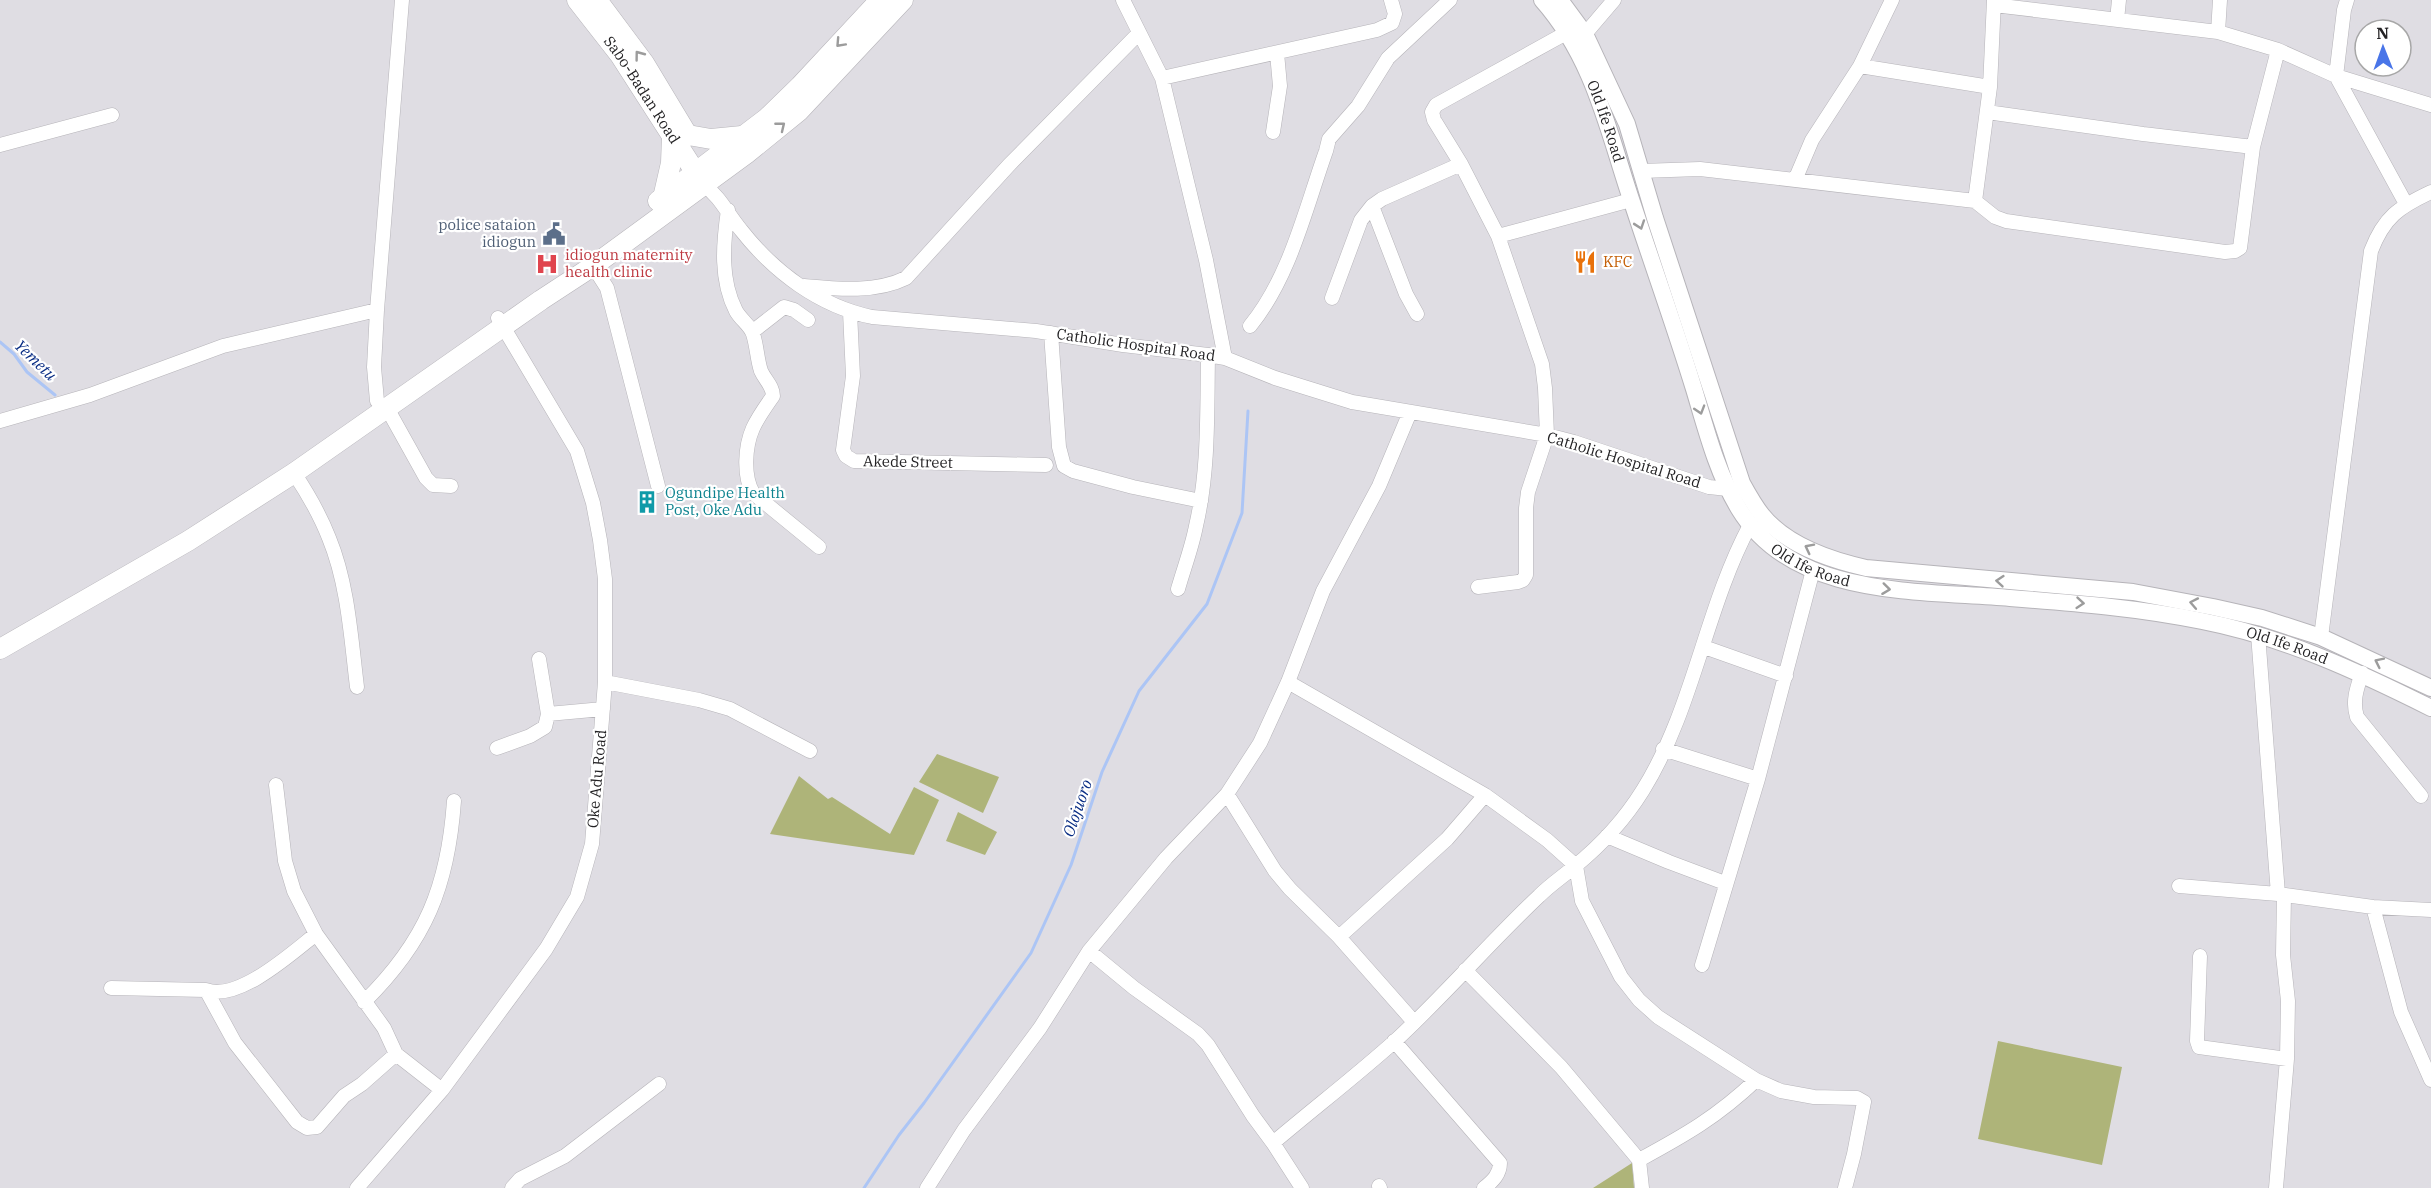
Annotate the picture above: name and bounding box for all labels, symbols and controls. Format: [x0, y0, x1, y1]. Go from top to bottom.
north arrow [2353, 18, 2413, 78]
text: N [2376, 23, 2389, 43]
street label: Sabo-Badan Road [600, 32, 685, 147]
one-way arrow [836, 36, 847, 47]
one-way arrow [635, 51, 646, 62]
street label: Old Ife Road [1583, 77, 1629, 164]
one-way arrow [774, 123, 785, 134]
place label: police sataion idiogun [438, 215, 536, 251]
one-way arrow [1632, 219, 1645, 230]
public building icon: police sataion idiogun [541, 221, 567, 247]
place label: idiogun maternity health clinic [565, 245, 692, 281]
restaurant icon: KFC [1572, 249, 1598, 275]
hospital icon: idiogun maternity health clinic [534, 251, 560, 277]
place label: KFC [1603, 252, 1632, 271]
street label: Catholic Hospital Road [1056, 324, 1217, 365]
water label: Yemetu [11, 335, 61, 385]
one-way arrow [1693, 404, 1705, 415]
street label: Catholic Hospital Road [1545, 427, 1703, 492]
street label: Akede Street [863, 451, 953, 472]
place label: Ogundipe Health Post, Oke Adu [665, 483, 785, 519]
building icon: Ogundipe Health Post, Oke Adu [634, 489, 660, 515]
street label: Old Ife Road [1767, 539, 1852, 591]
one-way arrow [1805, 544, 1816, 556]
one-way arrow [1996, 575, 2005, 588]
one-way arrow [1881, 582, 1890, 595]
one-way arrow [2076, 596, 2085, 609]
one-way arrow [2189, 597, 2199, 610]
street label: Old Ife Road [2244, 622, 2331, 668]
one-way arrow [2374, 658, 2385, 670]
street label: Oke Adu Road [583, 729, 610, 829]
water label: Olojuoro [1058, 777, 1096, 839]

